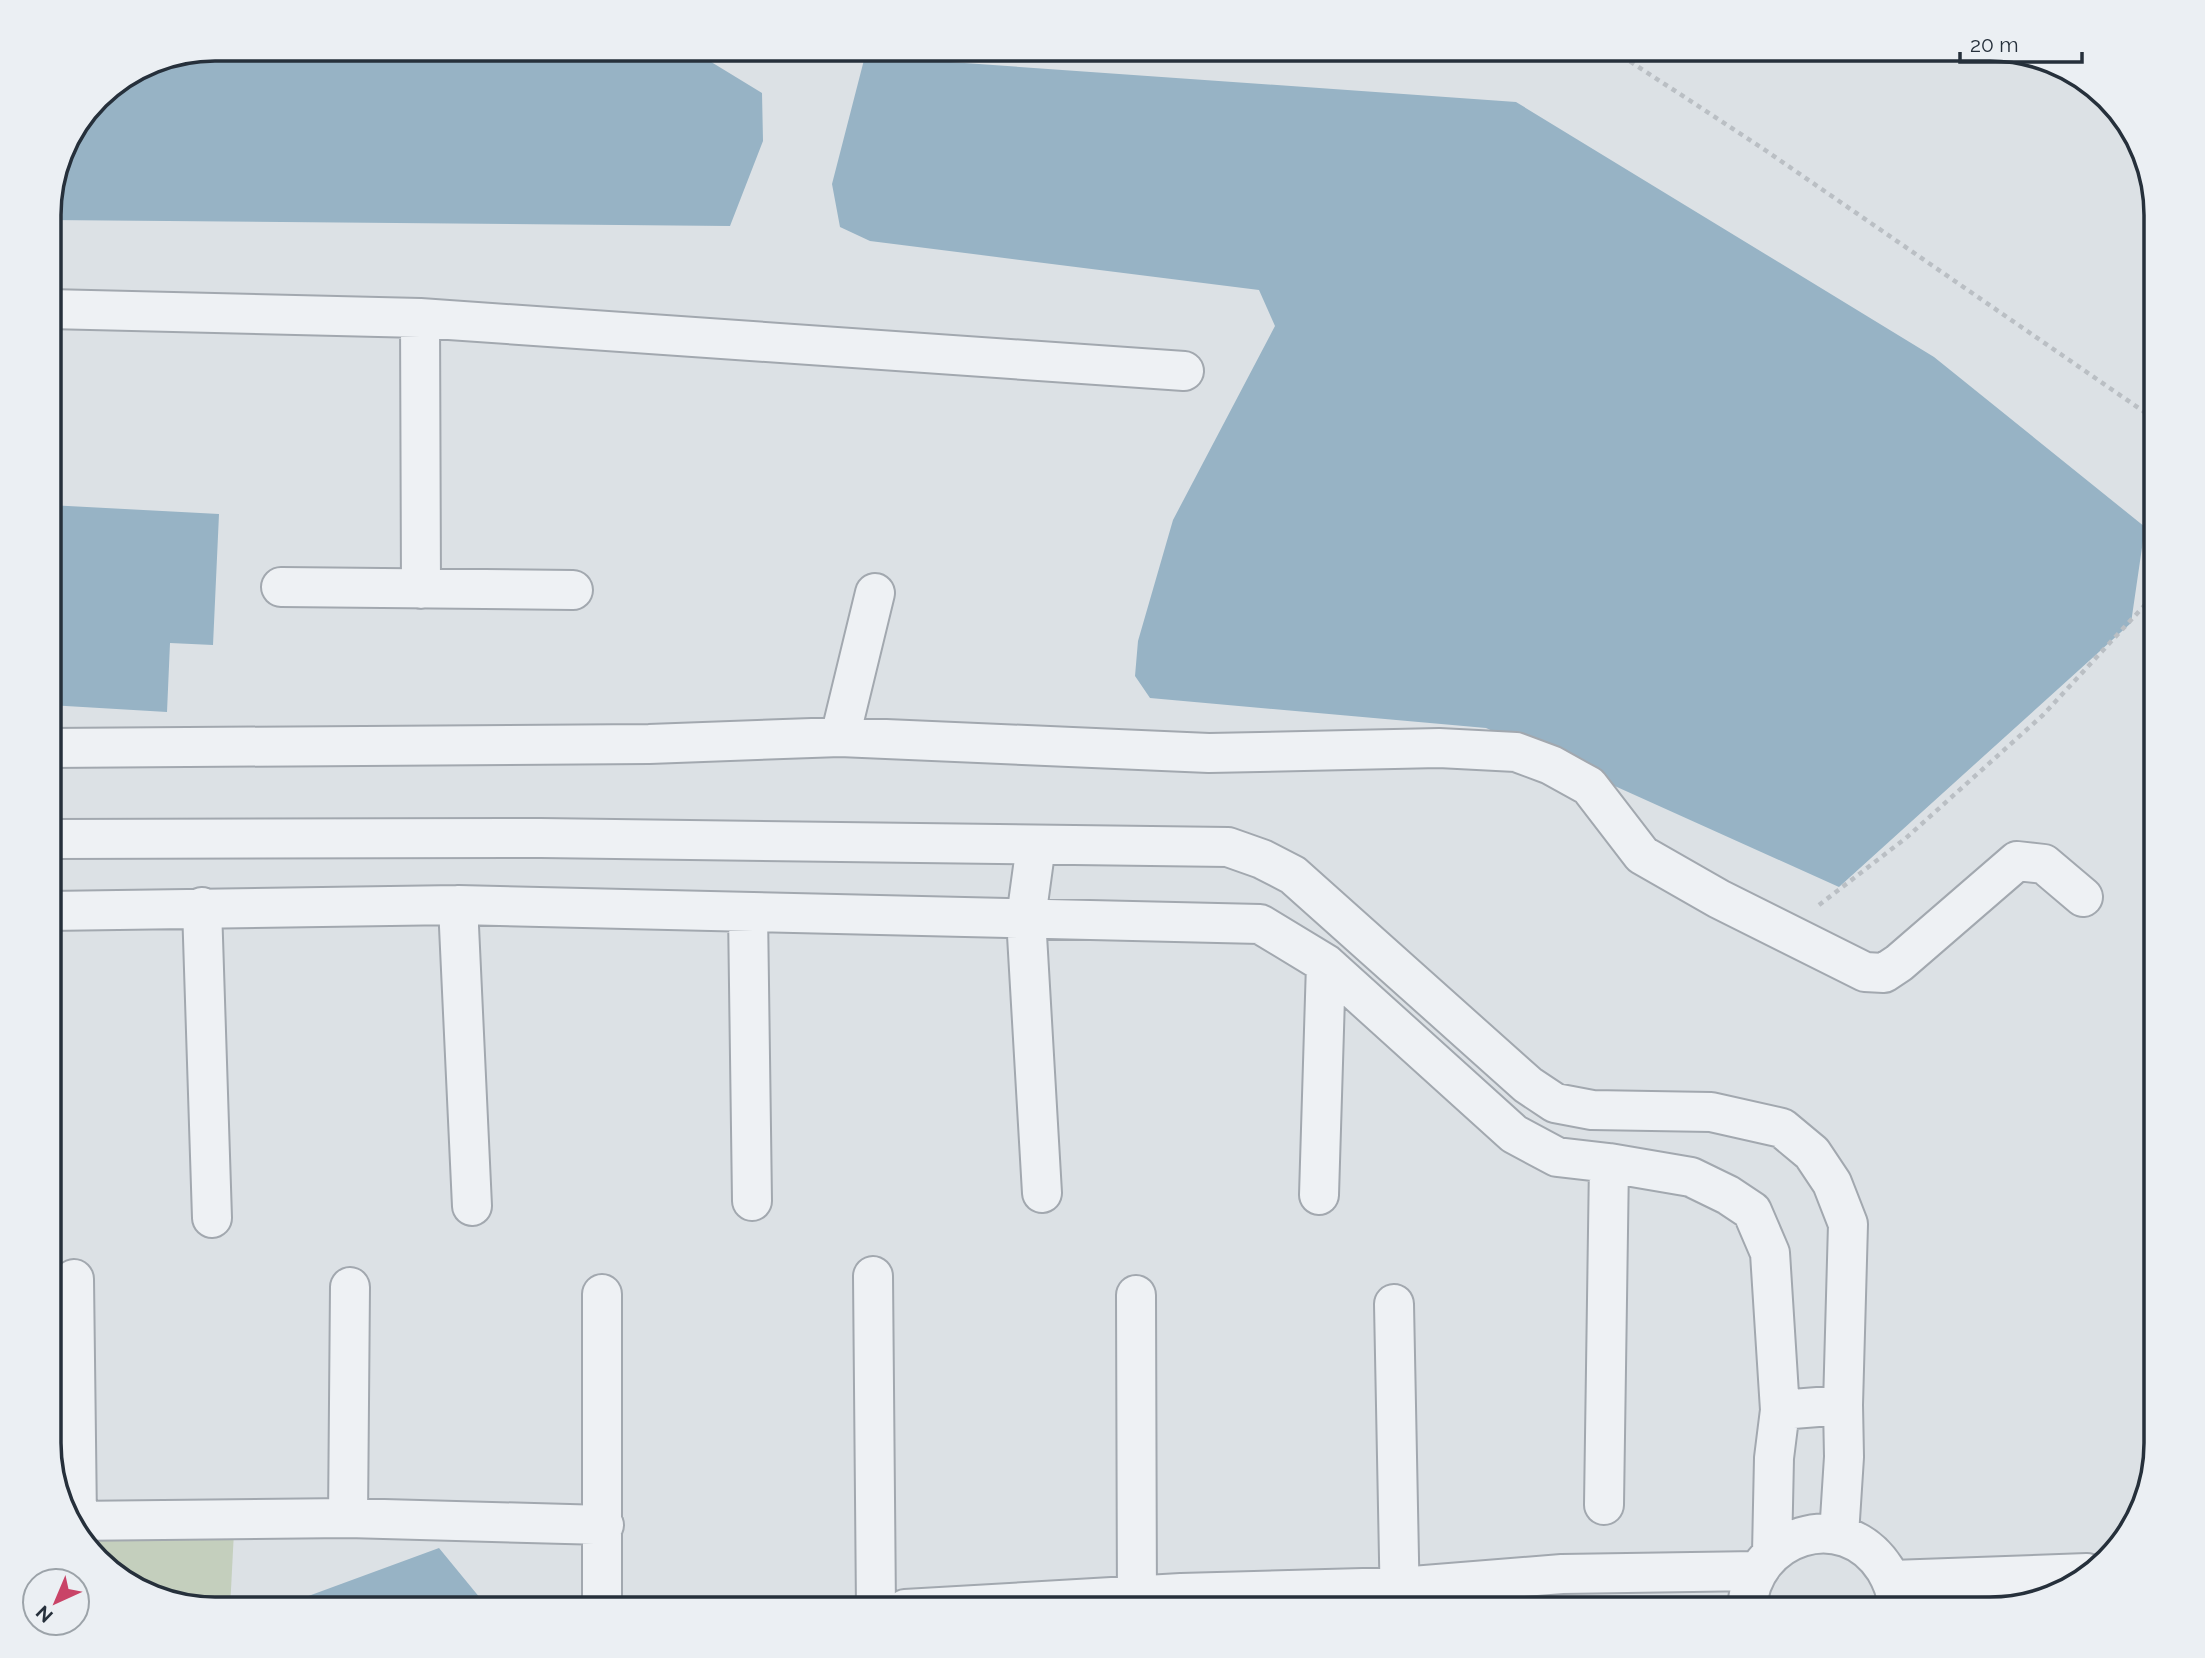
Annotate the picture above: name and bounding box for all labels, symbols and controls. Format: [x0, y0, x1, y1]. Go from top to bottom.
scale bar [1960, 21, 2082, 65]
text: 20 m [1970, 32, 2018, 57]
north arrow [21, 1567, 91, 1637]
text: N [31, 1601, 57, 1627]

